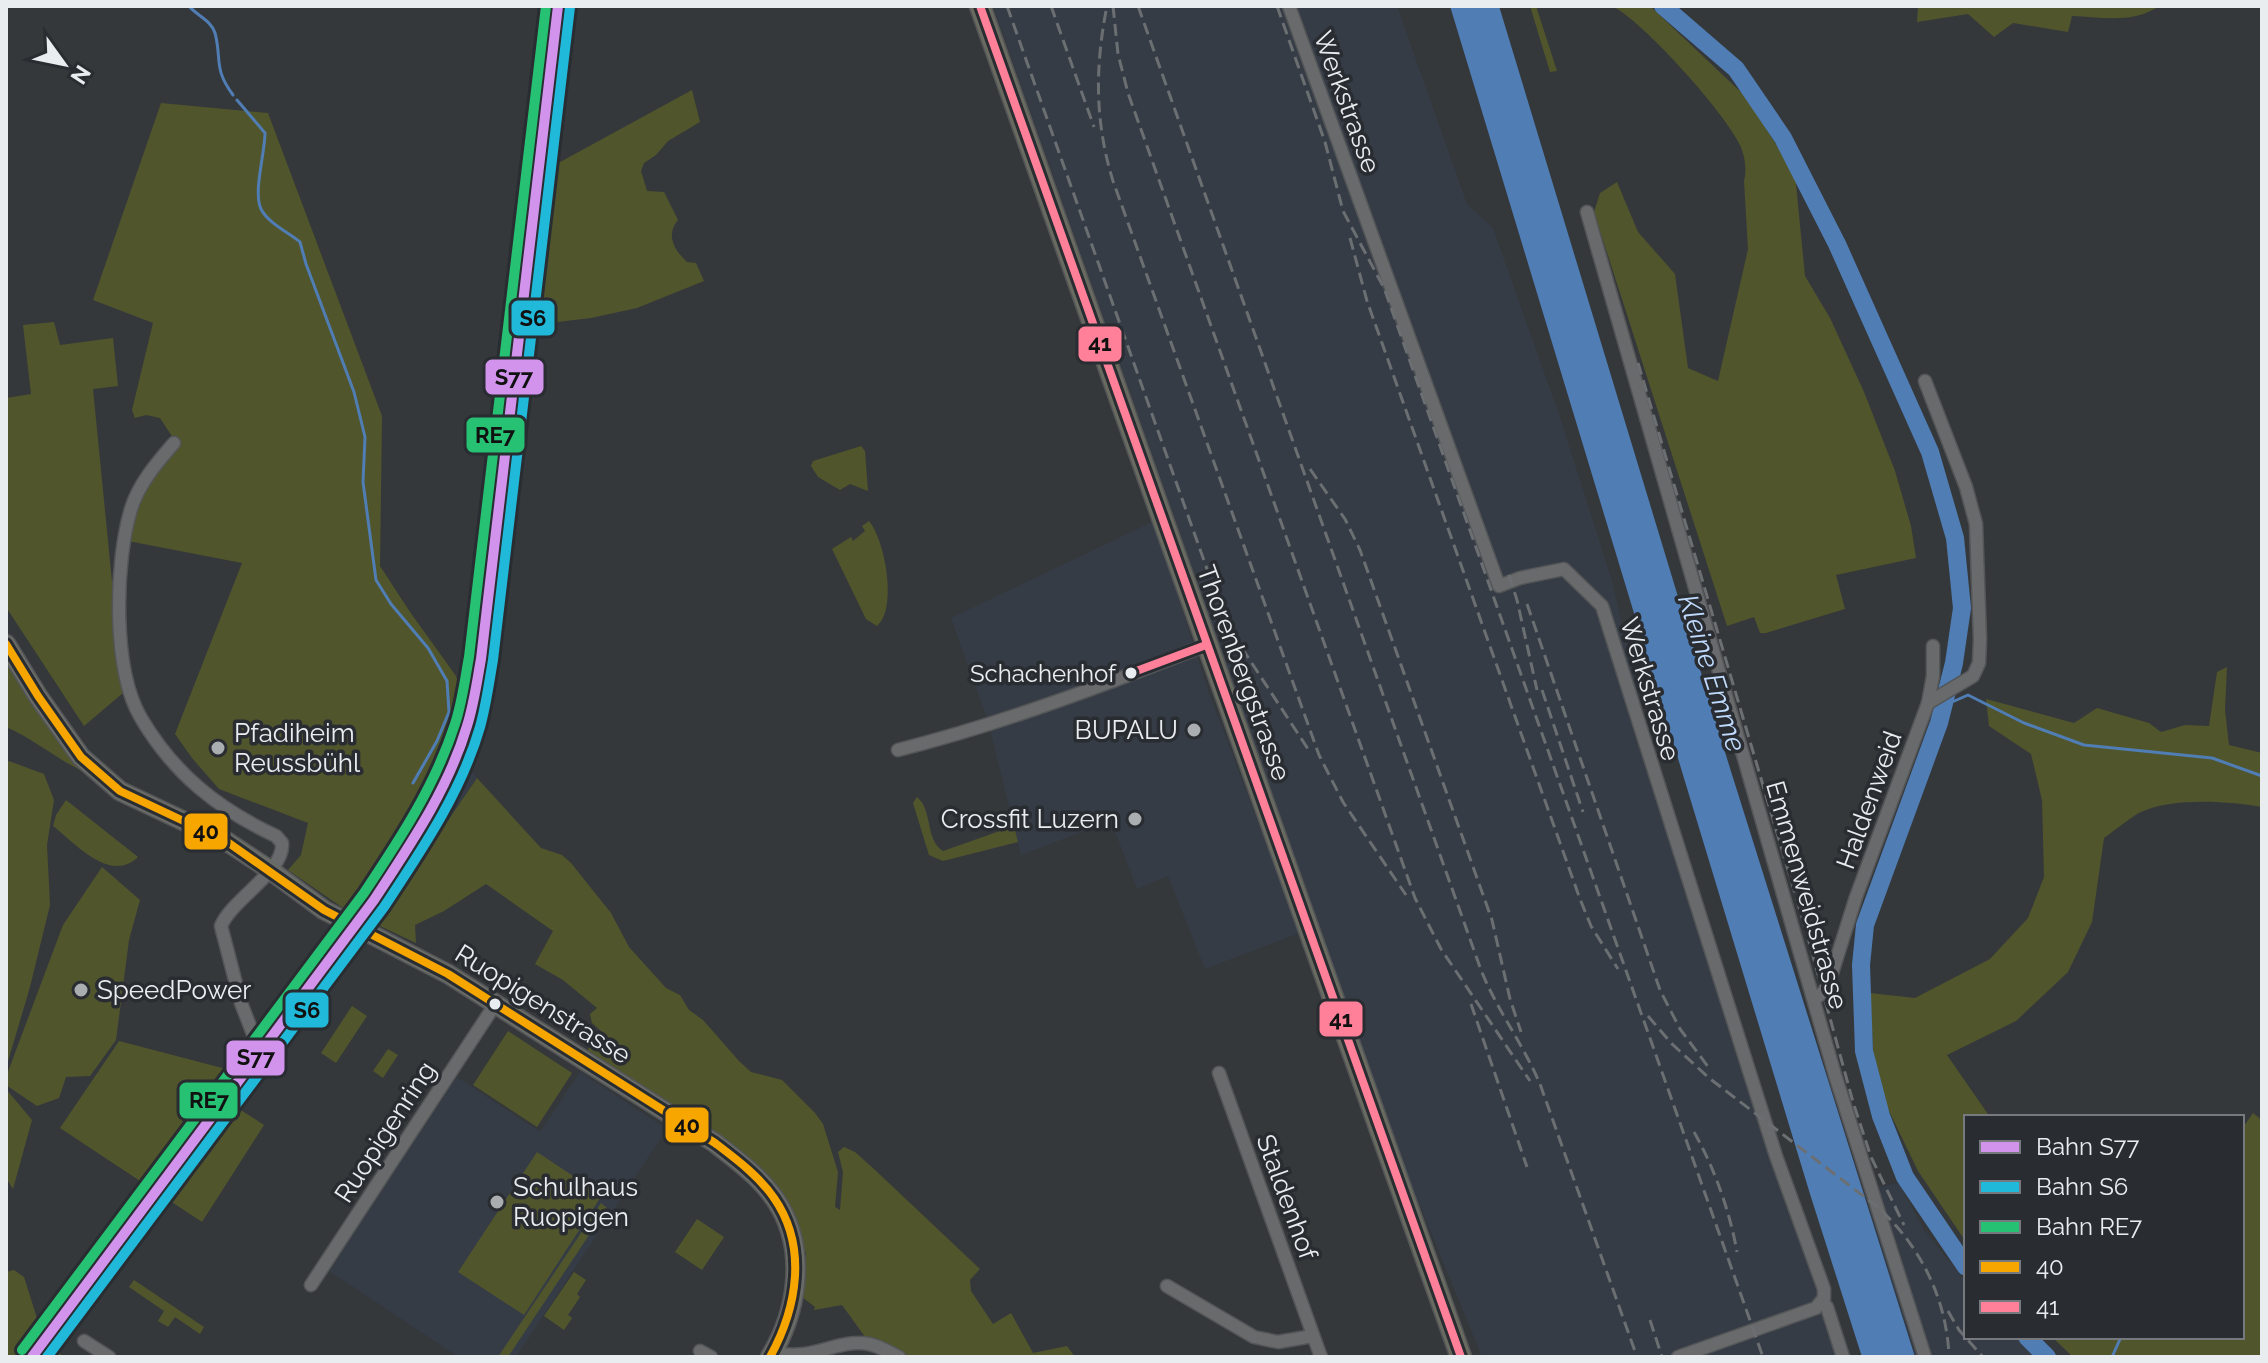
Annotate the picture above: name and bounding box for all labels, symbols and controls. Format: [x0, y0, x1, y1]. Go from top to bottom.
north arrow [24, 24, 104, 104]
street label: Werkstrasse [1308, 27, 1386, 177]
text: N [65, 61, 96, 89]
line badge: S6 [510, 299, 556, 337]
text: S6 [520, 305, 546, 331]
line badge: 41 [1077, 325, 1123, 363]
text: 41 [1088, 330, 1112, 356]
line badge: S77 [484, 358, 545, 396]
text: S77 [495, 364, 534, 390]
line badge: RE7 [465, 416, 526, 454]
text: RE7 [475, 422, 516, 448]
street label: Thorenbergstrasse [1191, 561, 1297, 785]
water label: Kleine Emme [1671, 590, 1753, 756]
street label: Werkstrasse [1614, 614, 1686, 764]
place label: Schachenhof [970, 659, 1117, 688]
marker: Schachenhof [1123, 665, 1139, 681]
place label: BUPALU [1075, 715, 1178, 745]
place label: Pfadiheim Reussbühl [234, 718, 361, 778]
marker: BUPALU [1185, 721, 1203, 739]
street label: Haldenweid [1830, 727, 1908, 873]
marker: Pfadiheim Reussbühl [209, 739, 227, 757]
street label: Emmenweidstrasse [1760, 777, 1854, 1013]
place label: Crossfit Luzern [941, 804, 1119, 834]
marker: Crossfit Luzern [1126, 810, 1144, 828]
line badge: 40 [183, 812, 229, 851]
text: 40 [193, 818, 219, 844]
street label: Ruopigenstrasse [450, 938, 636, 1070]
place label: SpeedPower [97, 975, 252, 1005]
marker: SpeedPower [72, 981, 90, 999]
line badge: S6 [284, 991, 330, 1029]
unlabelled marker [487, 996, 503, 1012]
text: S6 [294, 997, 320, 1023]
line badge: 41 [1318, 1000, 1364, 1038]
text: 41 [1329, 1006, 1353, 1032]
line badge: S77 [225, 1039, 286, 1077]
text: S77 [237, 1044, 276, 1070]
street label: Ruopigenring [328, 1056, 442, 1208]
line badge: RE7 [178, 1081, 239, 1120]
text: RE7 [189, 1087, 230, 1113]
line badge: 40 [664, 1106, 710, 1144]
text: 40 [674, 1112, 700, 1138]
legend [1964, 1115, 2244, 1339]
street label: Staldenhof [1250, 1130, 1324, 1265]
text: Bahn S77 [2036, 1132, 2139, 1161]
place label: Schulhaus Ruopigen [513, 1172, 638, 1232]
text: Bahn S6 [2036, 1172, 2128, 1201]
marker: Schulhaus Ruopigen [488, 1193, 506, 1211]
text: Bahn RE7 [2036, 1212, 2142, 1241]
text: 40 [2036, 1252, 2064, 1281]
text: 41 [2036, 1292, 2059, 1321]

